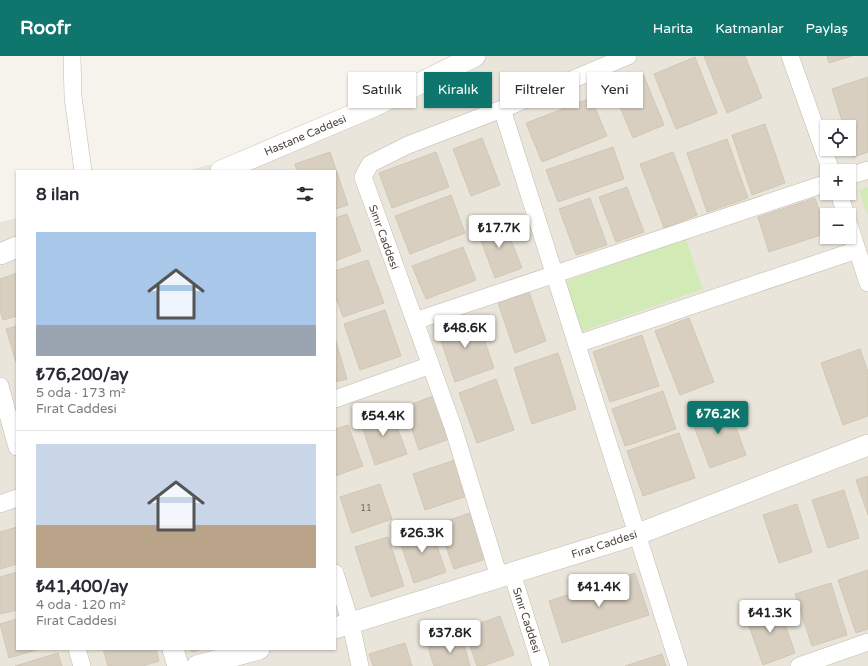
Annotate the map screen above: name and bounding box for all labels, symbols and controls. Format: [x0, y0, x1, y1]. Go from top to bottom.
text: Roofr [20, 17, 71, 39]
text: Harita [653, 20, 693, 37]
text: Katmanlar [715, 20, 784, 37]
text: Paylaş [806, 20, 848, 37]
chip: Satılık [348, 72, 416, 108]
chip: Kiralık [424, 72, 492, 108]
chip: Filtreler [500, 72, 579, 108]
chip: Yeni [587, 72, 643, 108]
street label: Hastane Caddesi [262, 112, 348, 159]
map controls [820, 120, 856, 244]
button: locate [820, 120, 856, 156]
button: + [820, 164, 856, 200]
icon: filters [294, 183, 316, 205]
text: 8 ilan [36, 184, 79, 205]
street label: Sınır Caddesi [366, 203, 401, 271]
button: − [820, 208, 856, 244]
pin: ₺17.7K [466, 215, 532, 249]
text: ₺17.7K [478, 220, 520, 236]
icon: home [140, 258, 212, 330]
pin: ₺48.6K [432, 315, 498, 349]
text: ₺48.6K [443, 320, 487, 336]
text: ₺76,200/ay [36, 364, 129, 385]
text: 5 oda · 173 m² [36, 385, 126, 401]
text: Fırat Caddesi [36, 401, 117, 417]
pin: ₺76.2K [685, 401, 751, 435]
pin: ₺54.4K [350, 403, 416, 437]
text: ₺76.2K [696, 406, 740, 422]
text: ₺54.4K [361, 408, 405, 424]
icon: home [140, 470, 212, 542]
house number: 11 [360, 503, 372, 514]
pin: ₺26.3K [389, 520, 455, 554]
text: ₺26.3K [400, 525, 444, 541]
street label: Fırat Caddesi [570, 528, 639, 561]
pin: ₺41.4K [566, 574, 632, 608]
text: ₺41,400/ay [36, 576, 128, 597]
text: ₺41.4K [577, 579, 621, 595]
street label: Sınır Caddesi [510, 586, 543, 654]
text: 4 oda · 120 m² [36, 597, 126, 613]
pin: ₺41.3K [737, 600, 803, 634]
text: ₺41.3K [748, 605, 792, 621]
text: Fırat Caddesi [36, 613, 117, 629]
pin: ₺37.8K [417, 620, 483, 654]
text: ₺37.8K [429, 625, 471, 641]

